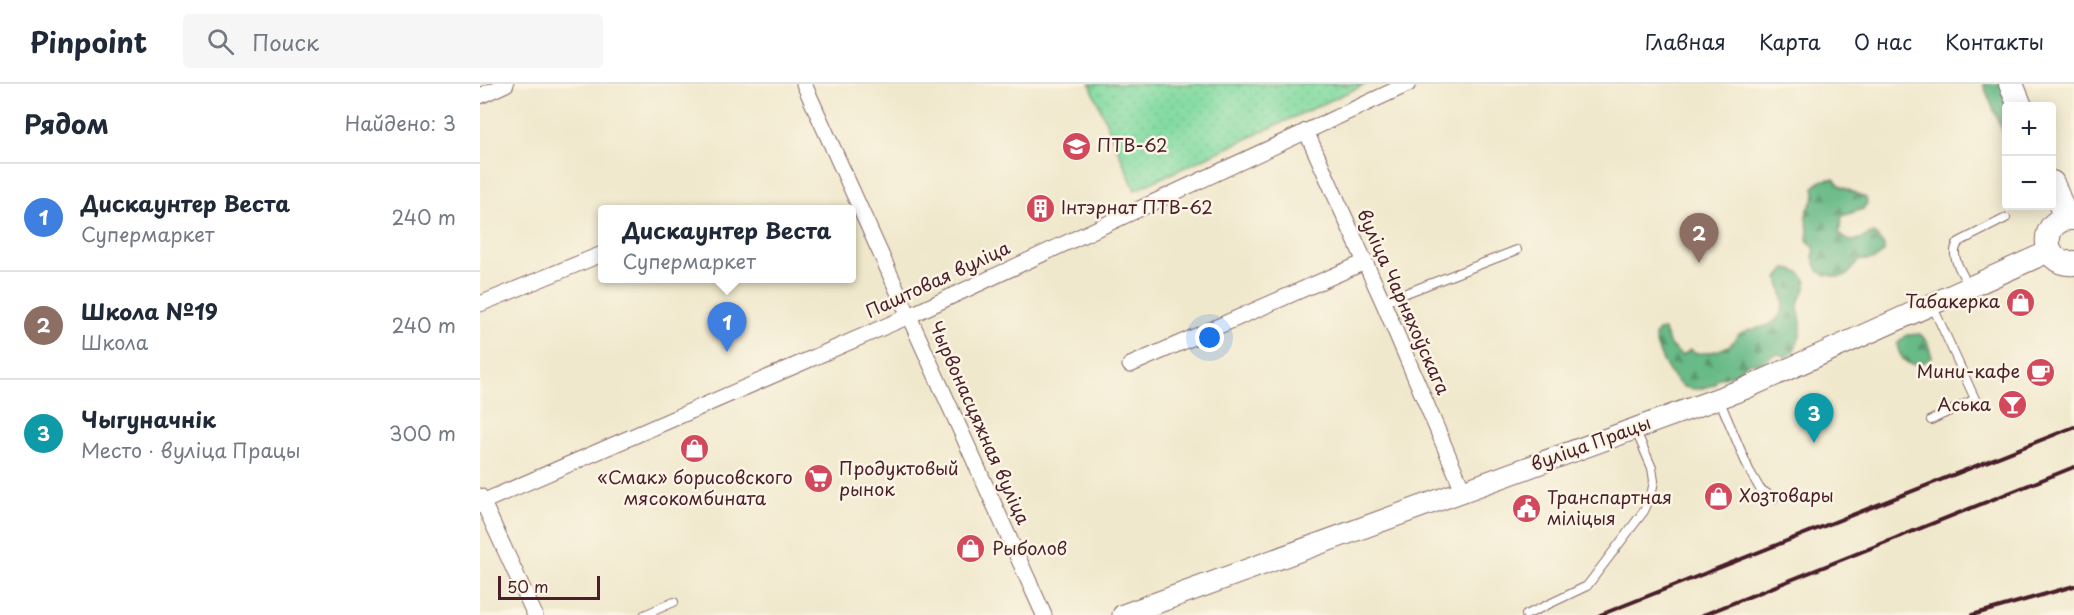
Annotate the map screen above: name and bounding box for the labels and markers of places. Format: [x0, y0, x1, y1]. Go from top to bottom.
school or university icon: ПТВ-62 [1060, 130, 1092, 162]
place label: ПТВ-62 [1097, 131, 1168, 158]
building icon: Інтэрнат ПТВ-62 [1024, 192, 1056, 224]
place label: Інтэрнат ПТВ-62 [1061, 193, 1213, 220]
pin: 2 [1680, 214, 1718, 263]
shop icon: Табакерка [2005, 286, 2037, 318]
place label: Табакерка [1905, 287, 2001, 314]
pin: 1 [708, 302, 746, 352]
cafe icon: Мини-кафе [2025, 356, 2057, 388]
place label: Мини-кафе [1917, 357, 2020, 384]
bar icon: Аська [1996, 389, 2028, 421]
place label: Аська [1937, 390, 1992, 417]
pin: 3 [1794, 394, 1834, 443]
shop icon: «Смак» борисовского мясокомбината [679, 433, 711, 465]
place label: Продуктовый рынок [839, 454, 959, 502]
place label: «Смак» борисовского мясокомбината [597, 463, 793, 511]
supermarket icon: Продуктовый рынок [802, 463, 834, 495]
shop icon: Хозтовары [1702, 480, 1734, 512]
place label: Хозтовары [1739, 481, 1834, 508]
place label: Транспартная міліцыя [1547, 483, 1672, 531]
public building icon: Транспартная міліцыя [1510, 492, 1542, 524]
shop icon: Рыболов [955, 533, 987, 565]
place label: Рыболов [992, 534, 1067, 561]

